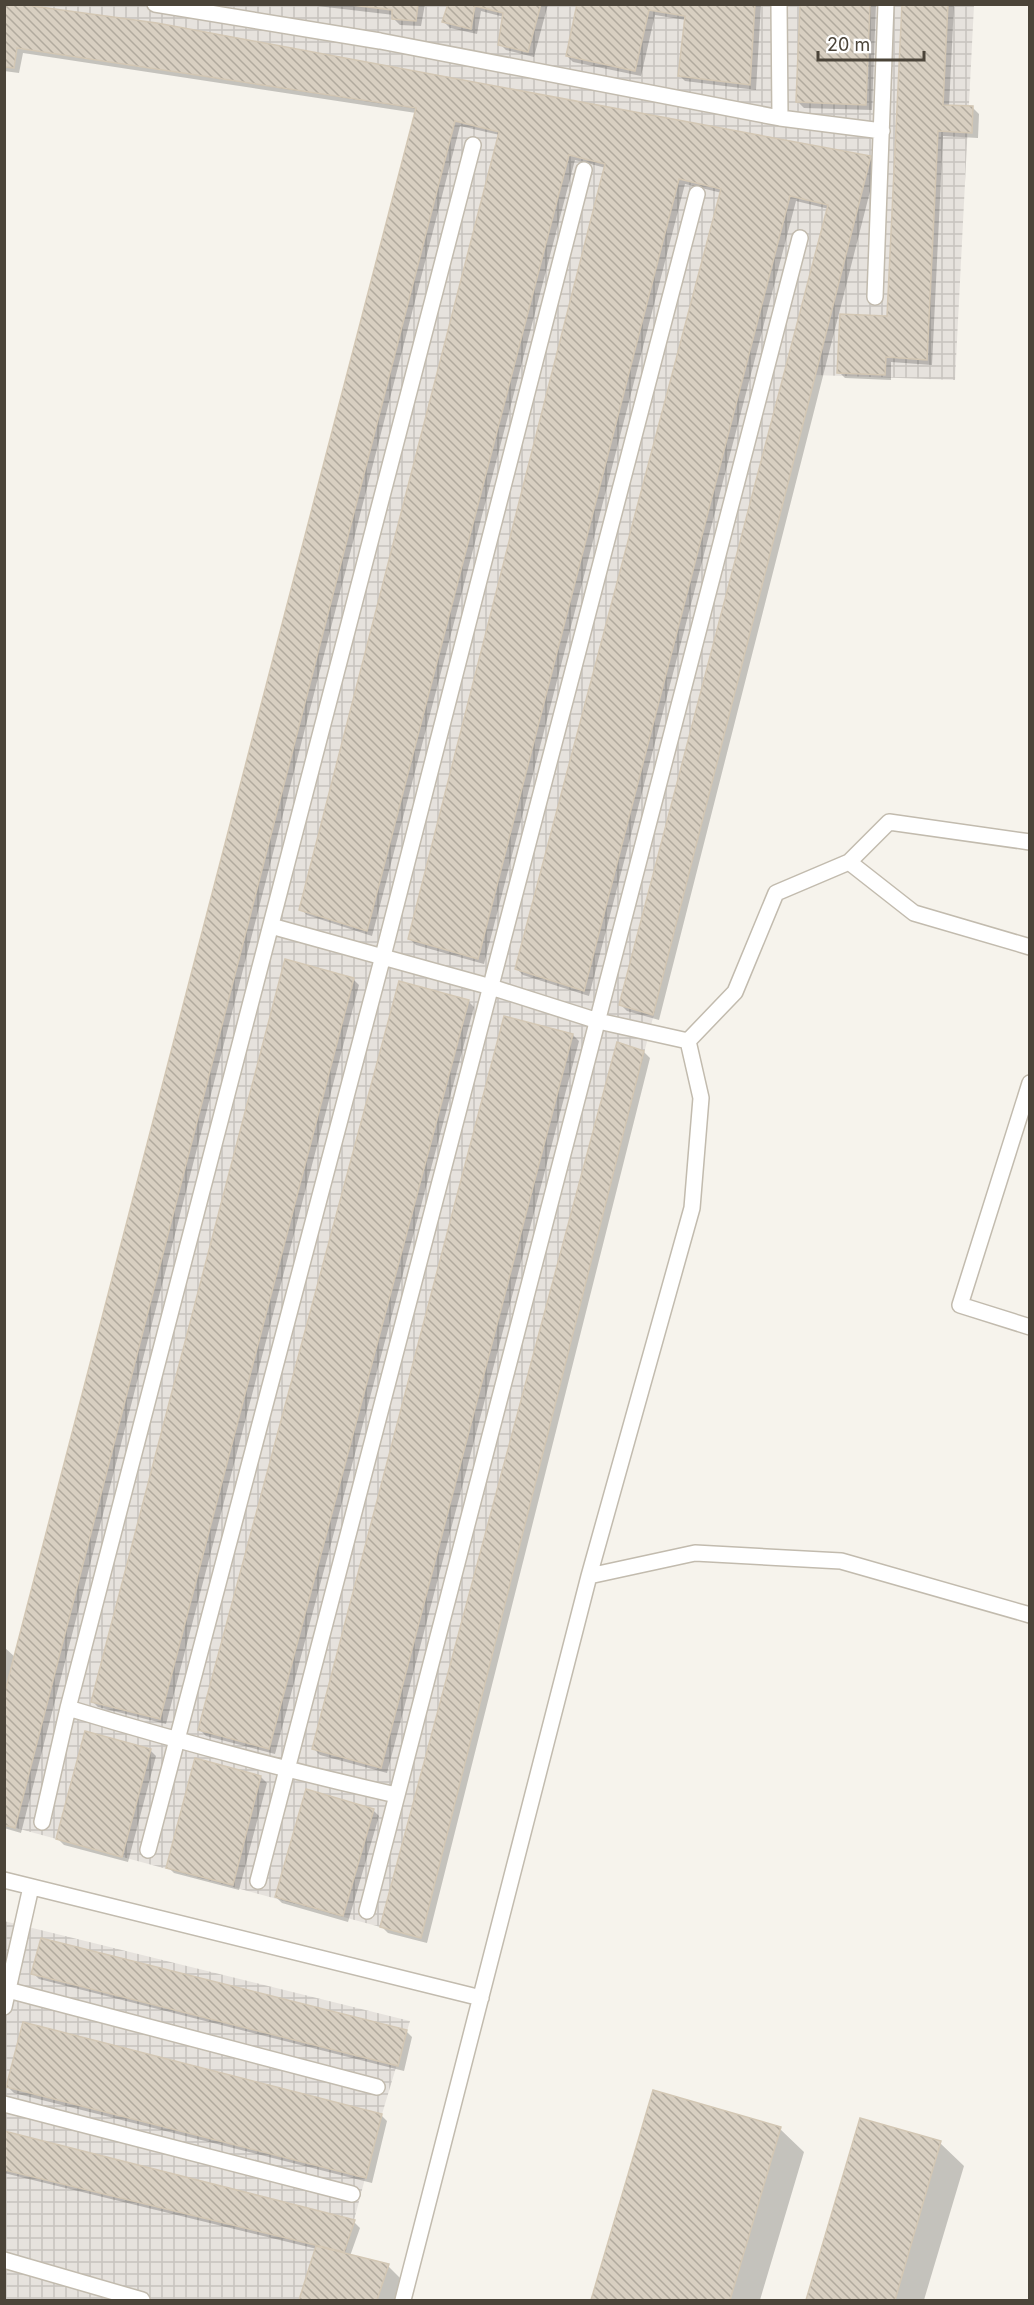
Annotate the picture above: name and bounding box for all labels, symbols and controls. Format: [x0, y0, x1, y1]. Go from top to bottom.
scale bar [818, 24, 924, 62]
text: 20 m [827, 34, 870, 55]

